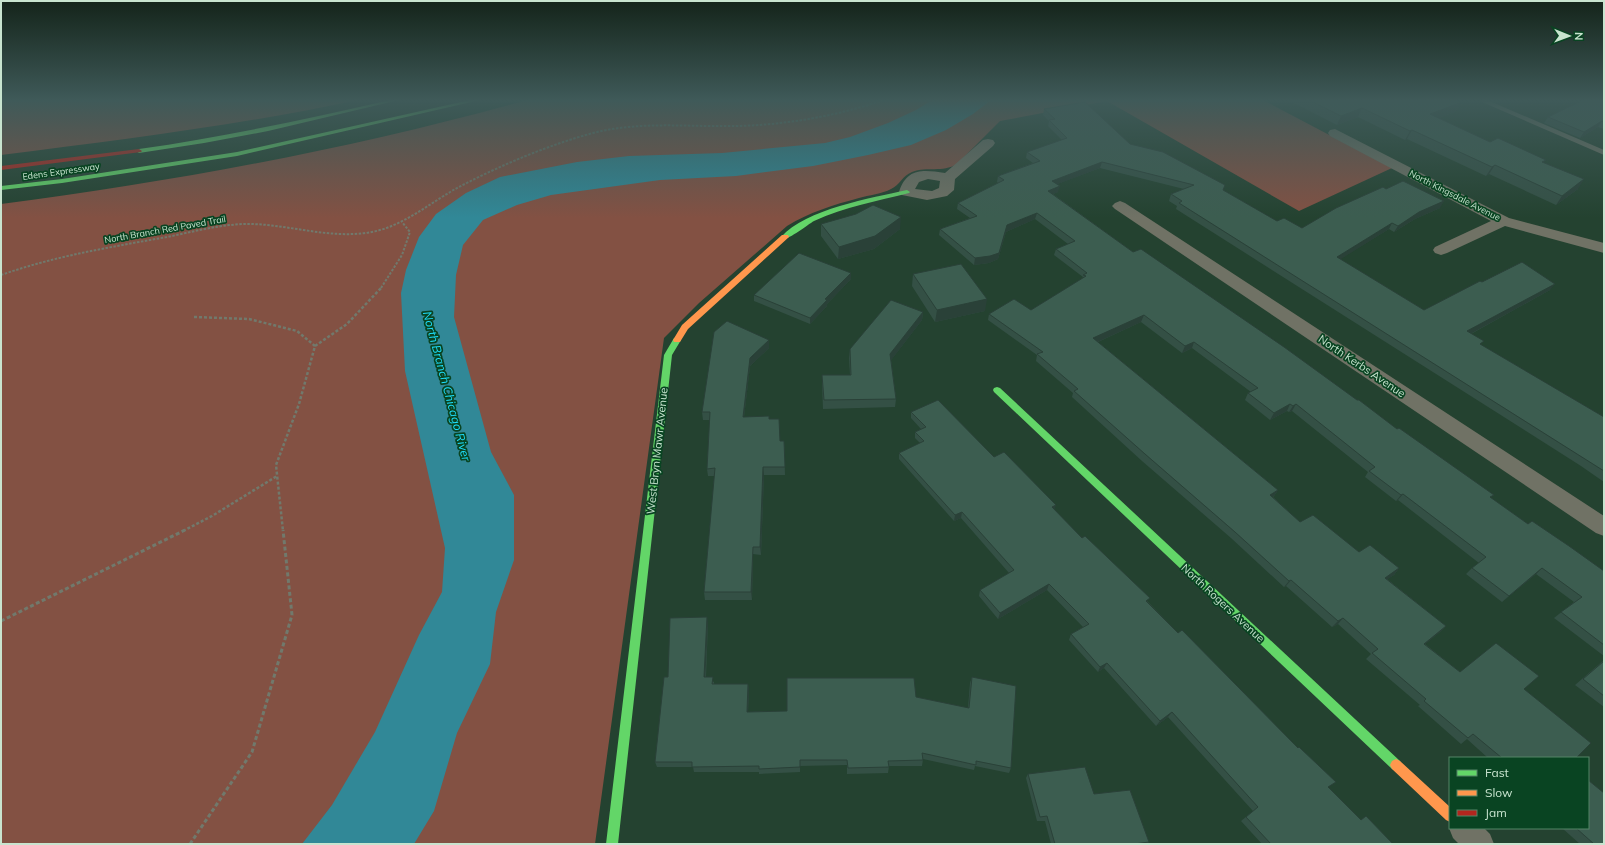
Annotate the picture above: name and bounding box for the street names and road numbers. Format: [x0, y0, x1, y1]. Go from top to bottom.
street label: Edens Expressway [22, 160, 101, 183]
street label: North Kingsdale Avenue [1408, 167, 1502, 223]
street label: North Branch Red Paved Trail [103, 213, 227, 245]
street label: North Kerbs Avenue [1316, 332, 1408, 400]
street label: West Bryn Mawr Avenue [643, 387, 671, 515]
street label: North Rogers Avenue [1178, 561, 1268, 645]

